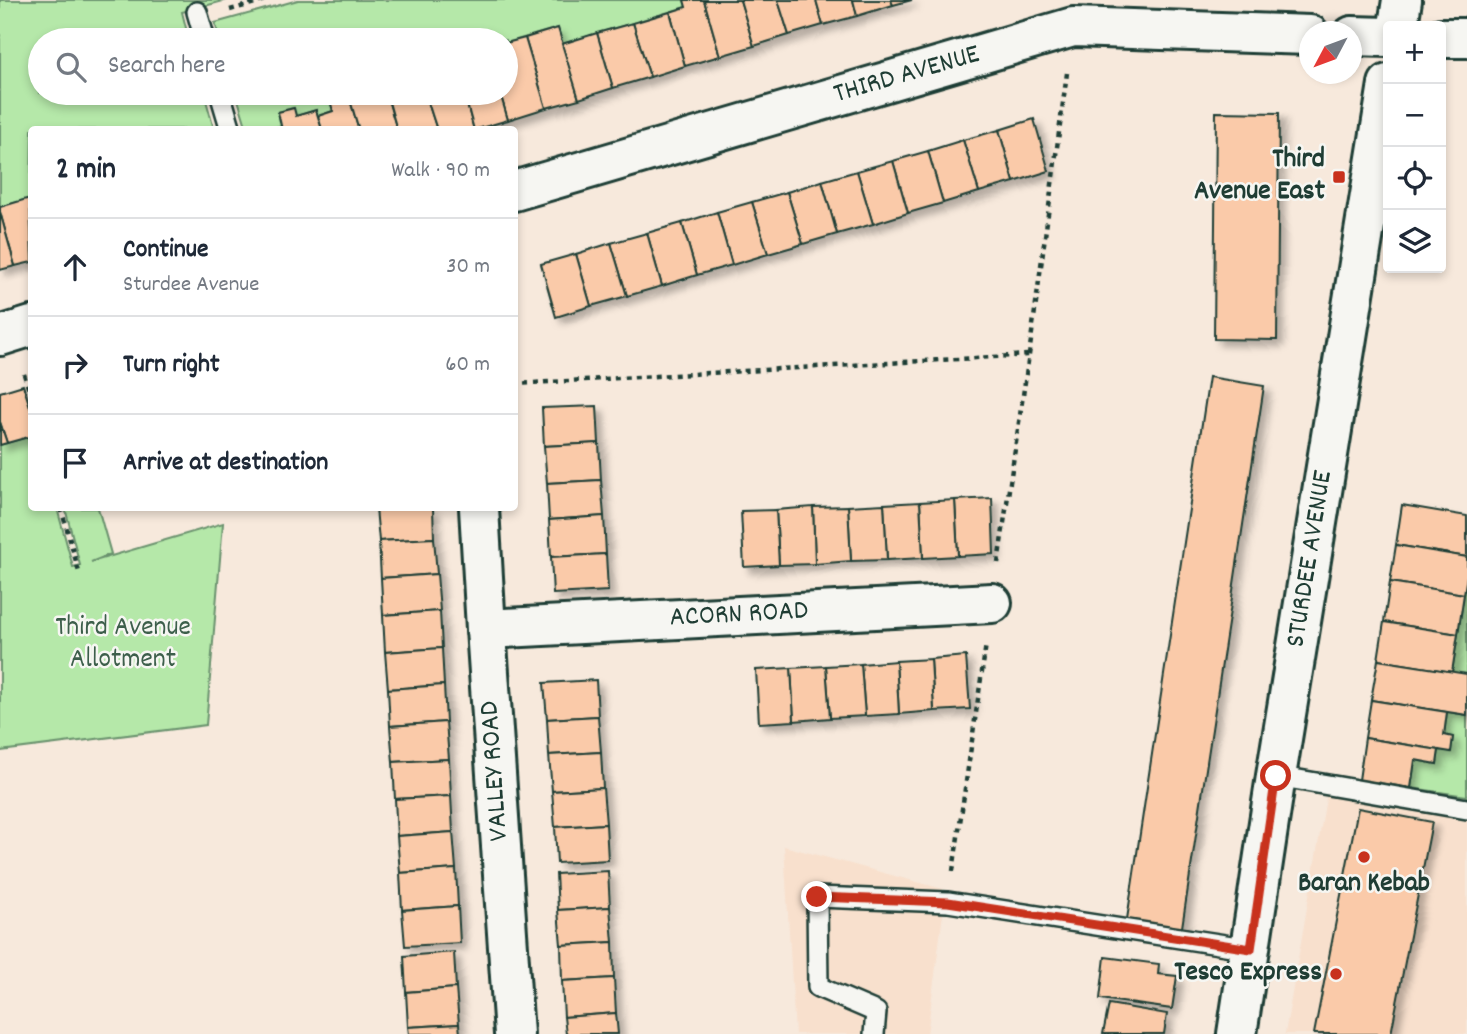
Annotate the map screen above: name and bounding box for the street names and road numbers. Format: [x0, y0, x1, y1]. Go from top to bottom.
street label: THIRD AVENUE [829, 36, 985, 116]
street label: STURDEE AVENUE [1277, 467, 1345, 650]
street label: ACORN ROAD [669, 592, 809, 640]
street label: VALLEY ROAD [471, 700, 521, 842]

